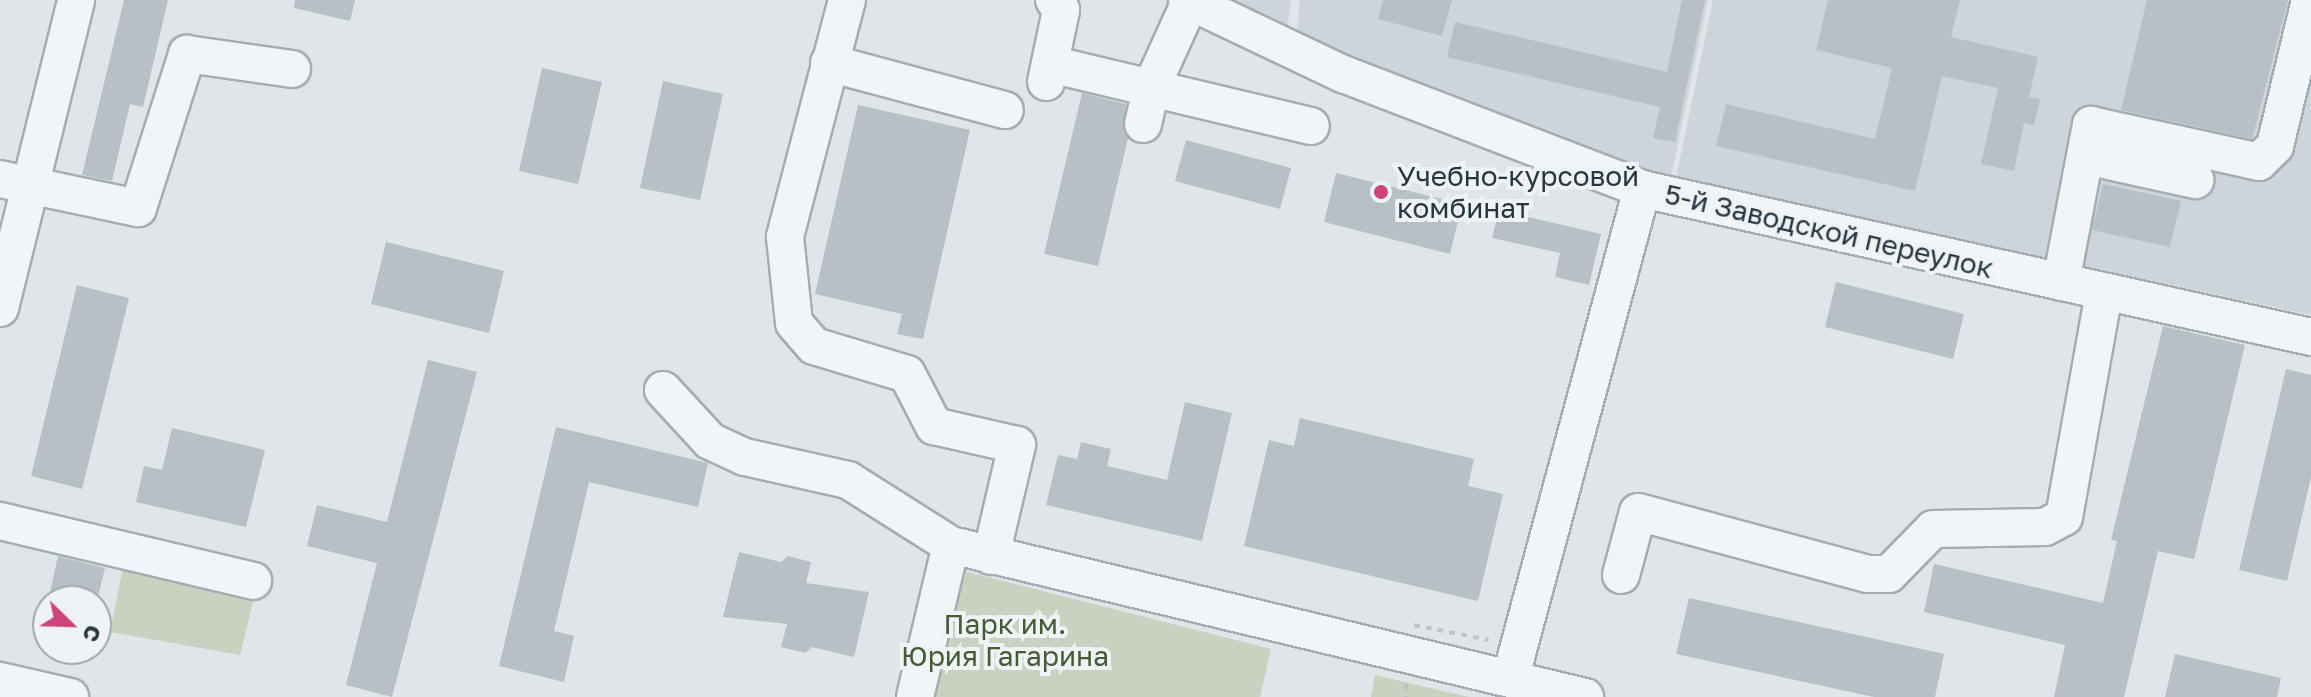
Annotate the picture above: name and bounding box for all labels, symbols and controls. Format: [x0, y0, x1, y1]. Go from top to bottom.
place label: Учебно-курсовой комбинат [1397, 159, 1639, 225]
street label: 5-й Заводской переулок [1662, 177, 1996, 285]
marker: Учебно-курсовой комбинат [1372, 183, 1390, 201]
north arrow [32, 585, 112, 665]
park label: Парк им. Юрия Гагарина [901, 607, 1109, 673]
text: С [77, 621, 108, 646]

